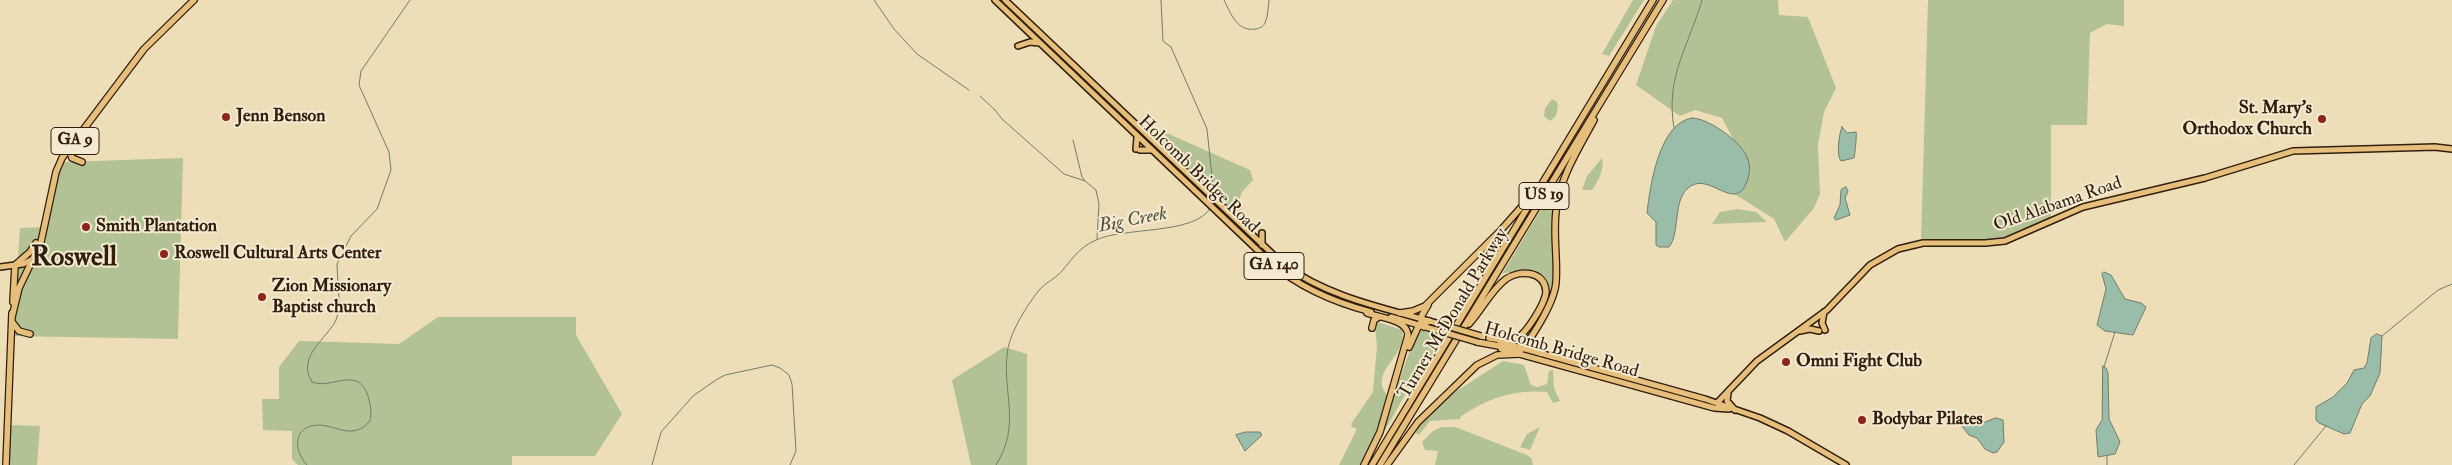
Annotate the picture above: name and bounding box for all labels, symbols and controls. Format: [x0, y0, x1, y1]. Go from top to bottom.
place label: St. Mary's Orthodox Church [2182, 98, 2312, 140]
place label: Jenn Benson [236, 106, 326, 128]
marker: Jenn Benson [220, 111, 232, 123]
street label: Holcomb Bridge Road [1133, 112, 1263, 238]
marker: St. Mary's Orthodox Church [2316, 113, 2328, 125]
road number: GA 9 [51, 128, 99, 154]
street label: Old Alabama Road [1991, 173, 2125, 237]
road number: US 19 [1519, 182, 1569, 210]
water label: Big Creek [1097, 203, 1169, 239]
place label: Smith Plantation [96, 216, 217, 238]
marker: Smith Plantation [80, 221, 92, 233]
street label: Turner McDonald Parkway [1395, 225, 1513, 403]
district label: Roswell [31, 242, 117, 276]
place label: Roswell Cultural Arts Center [174, 243, 381, 265]
marker: Roswell Cultural Arts Center [158, 248, 170, 260]
road number: GA 140 [1244, 252, 1304, 280]
place label: Zion Missionary Baptist church [272, 276, 391, 318]
marker: Zion Missionary Baptist church [256, 291, 268, 303]
street label: Holcomb Bridge Road [1481, 319, 1641, 383]
place label: Omni Fight Club [1796, 351, 1922, 373]
marker: Omni Fight Club [1780, 356, 1792, 368]
place label: Bodybar Pilates [1872, 409, 1983, 431]
marker: Bodybar Pilates [1856, 414, 1868, 426]

